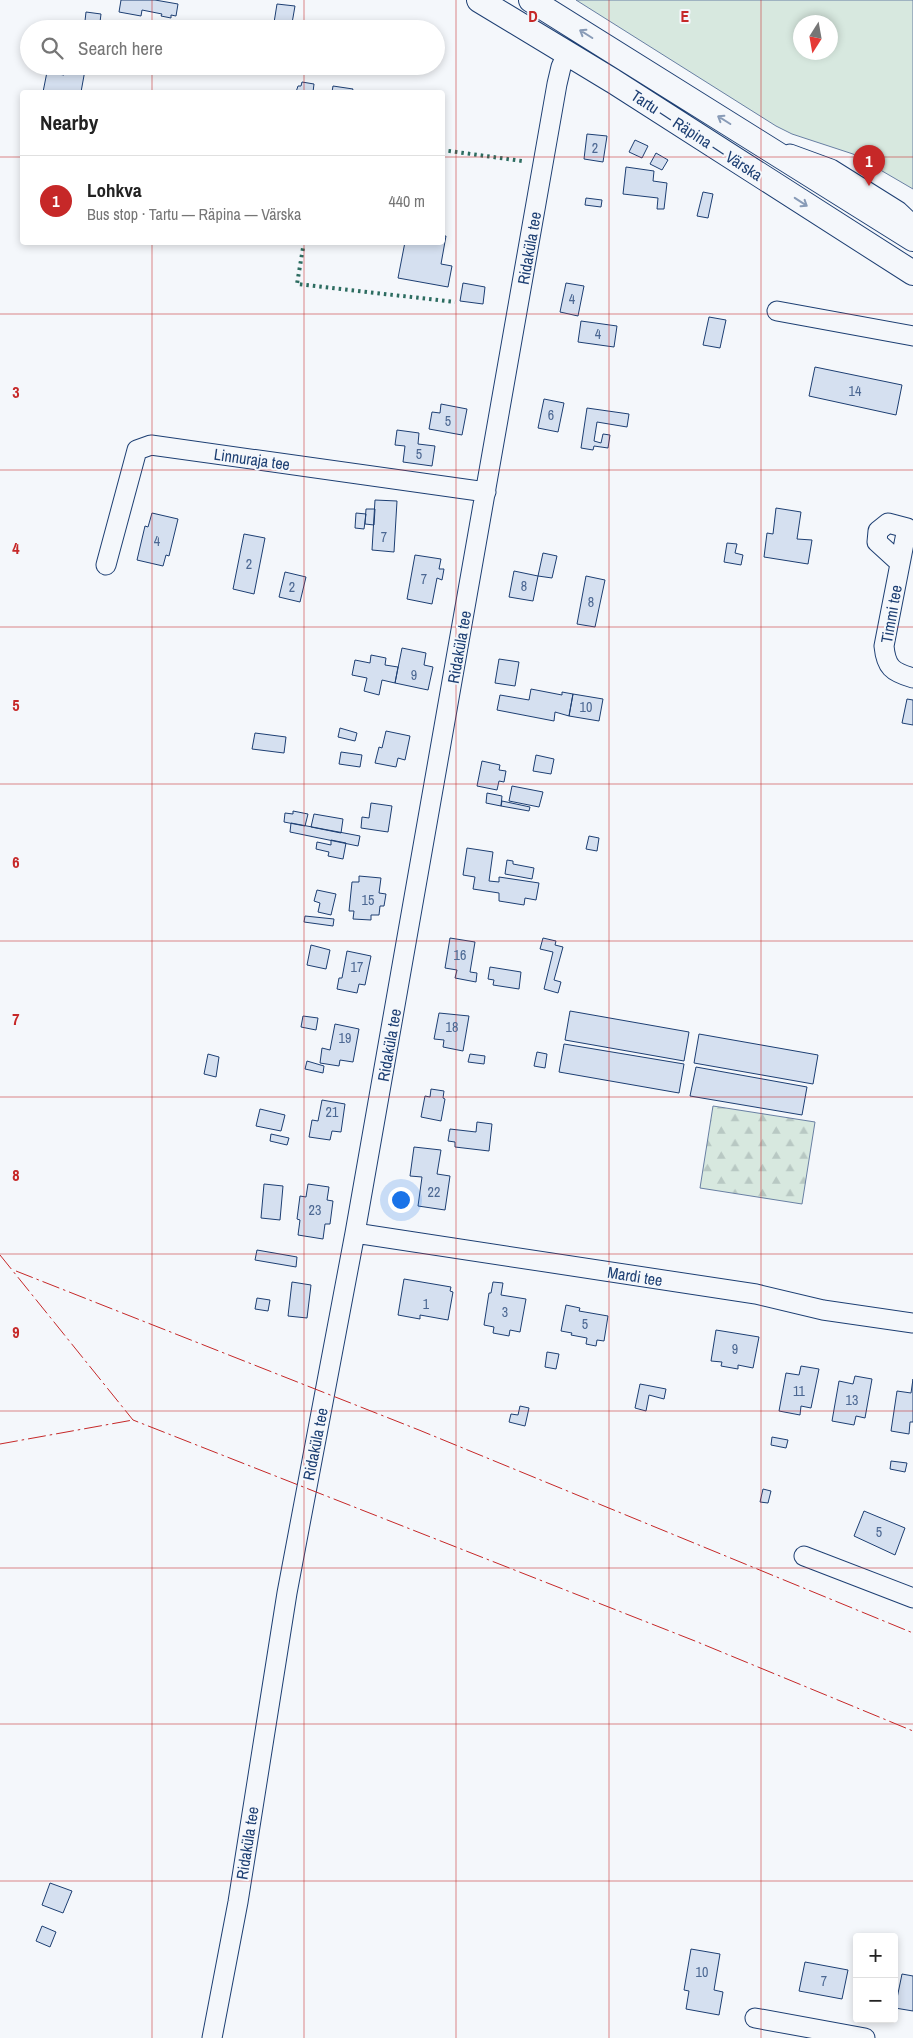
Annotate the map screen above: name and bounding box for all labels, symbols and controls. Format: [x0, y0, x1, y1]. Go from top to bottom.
text: D [528, 5, 538, 27]
text: E [681, 5, 690, 27]
north arrow [793, 15, 838, 60]
search box [20, 20, 445, 75]
one-way arrow [579, 28, 593, 39]
icon: search [38, 34, 66, 62]
text: Search here [78, 35, 163, 61]
street label: Tartu — Räpina — Värska [627, 84, 767, 186]
text: Nearby [40, 108, 98, 137]
one-way arrow [717, 115, 731, 125]
house number: 2 [592, 139, 598, 157]
pin: 1 [853, 145, 885, 186]
text: Lohkva [87, 177, 142, 203]
text: 1 [52, 190, 60, 212]
text: 440 m [389, 190, 425, 212]
one-way arrow [794, 197, 808, 207]
text: Bus stop · Tartu — Räpina — Värska [87, 203, 301, 225]
street label: Ridaküla tee [512, 210, 546, 286]
house number: 4 [569, 290, 576, 308]
house number: 4 [595, 325, 602, 343]
text: 3 [12, 381, 20, 403]
house number: 14 [849, 382, 862, 400]
house number: 6 [548, 406, 554, 424]
house number: 5 [445, 412, 451, 430]
street label: Linnuraja tee [213, 443, 291, 475]
house number: 5 [416, 445, 422, 463]
house number: 7 [381, 528, 387, 546]
house number: 4 [154, 532, 161, 550]
text: 4 [12, 537, 20, 559]
house number: 2 [246, 555, 252, 573]
house number: 7 [421, 570, 427, 588]
house number: 8 [521, 577, 527, 595]
house number: 2 [289, 578, 295, 596]
street label: Timmi tee [875, 583, 907, 645]
house number: 8 [588, 593, 594, 611]
street label: Ridaküla tee [442, 609, 476, 685]
house number: 9 [411, 666, 417, 684]
text: 5 [12, 694, 20, 716]
house number: 10 [580, 698, 592, 716]
text: 6 [12, 851, 20, 873]
house number: 15 [362, 891, 374, 909]
house number: 16 [454, 946, 466, 964]
house number: 17 [351, 958, 363, 976]
street label: Ridaküla tee [372, 1007, 406, 1083]
text: 7 [12, 1008, 20, 1030]
house number: 18 [446, 1018, 458, 1036]
house number: 19 [339, 1029, 351, 1047]
house number: 21 [326, 1103, 339, 1121]
text: 8 [12, 1164, 20, 1186]
house number: 22 [428, 1183, 440, 1201]
your location [388, 1187, 414, 1213]
house number: 23 [309, 1201, 321, 1219]
street label: Mardi tee [606, 1261, 664, 1291]
house number: 1 [423, 1295, 430, 1313]
house number: 3 [502, 1303, 508, 1321]
house number: 5 [582, 1315, 588, 1333]
text: 9 [12, 1321, 20, 1343]
house number: 9 [732, 1340, 738, 1358]
house number: 11 [793, 1382, 806, 1400]
house number: 13 [846, 1391, 858, 1409]
street label: Ridaküla tee [297, 1406, 333, 1482]
house number: 5 [876, 1523, 882, 1541]
street label: Ridaküla tee [230, 1805, 264, 1881]
map controls [853, 1933, 898, 2023]
button: + [853, 1933, 898, 1978]
house number: 10 [696, 1963, 708, 1981]
house number: 7 [821, 1972, 827, 1990]
button: − [853, 1978, 898, 2023]

